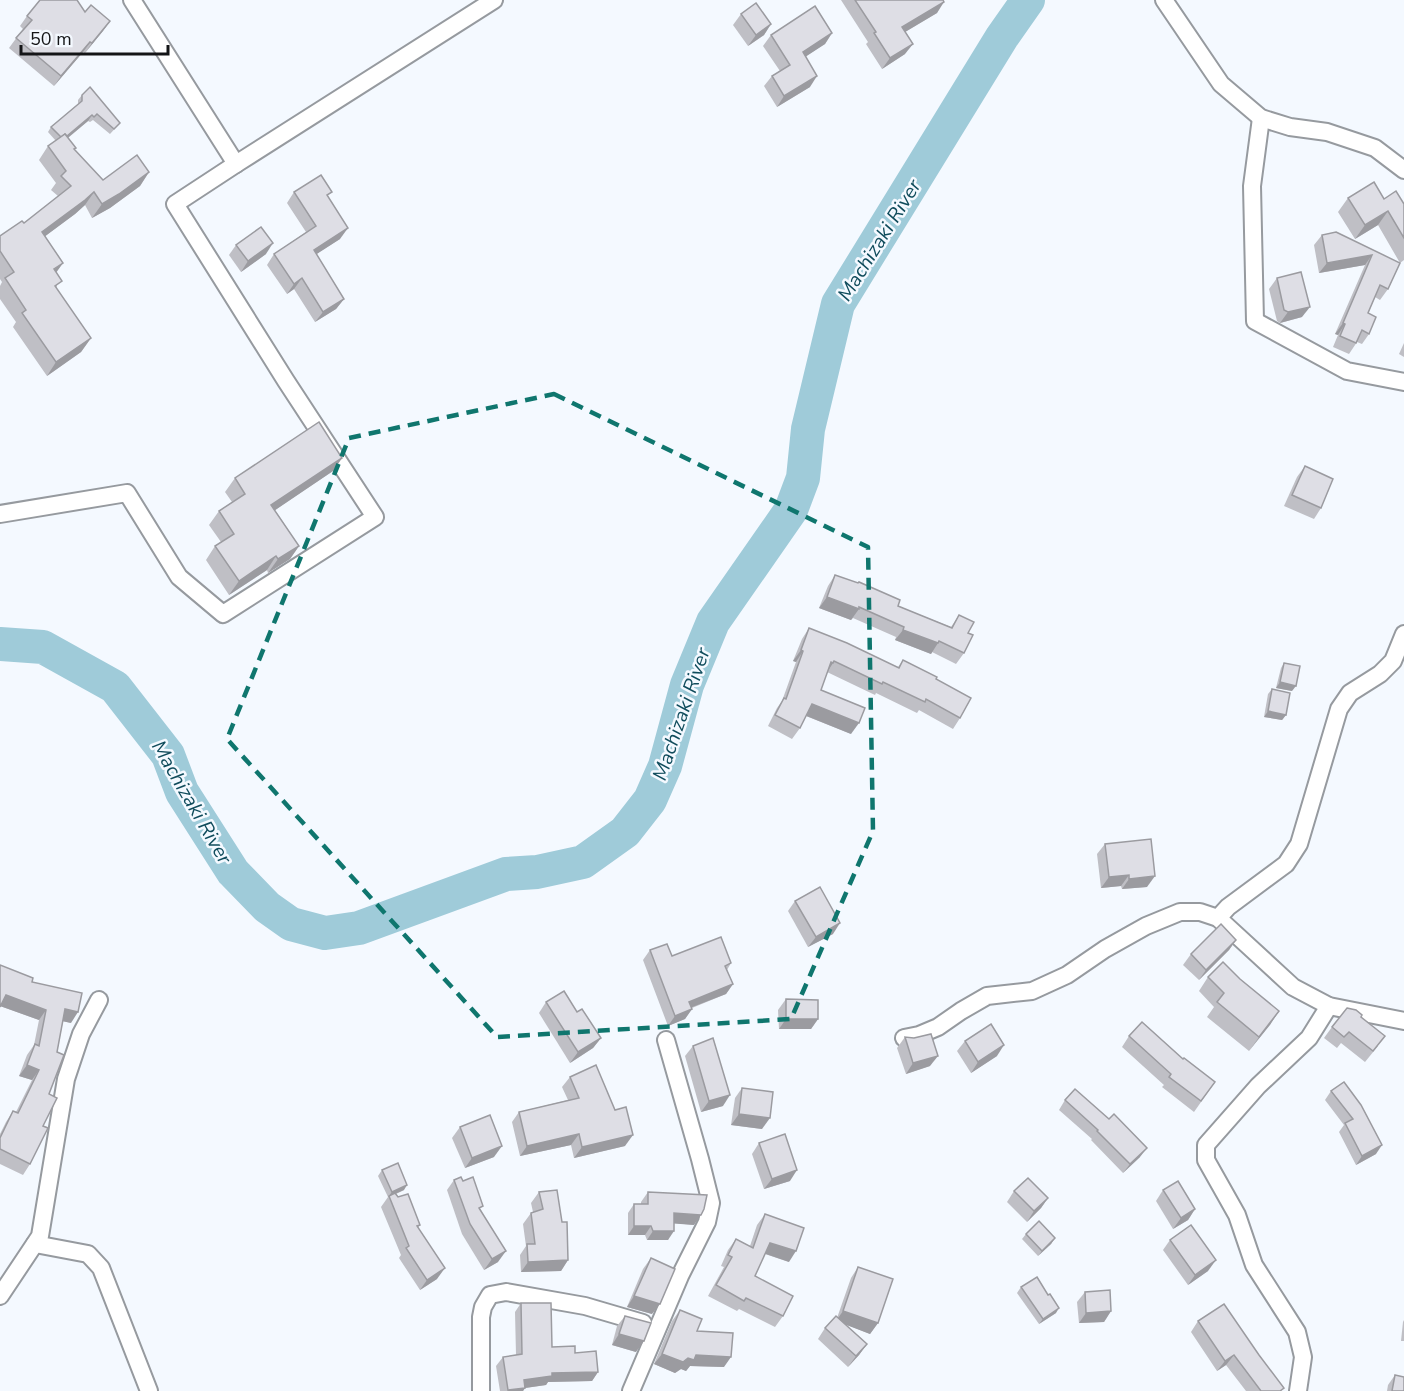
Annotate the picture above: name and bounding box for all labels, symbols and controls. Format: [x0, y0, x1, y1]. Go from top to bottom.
scale bar [21, 18, 168, 56]
text: 50 m [30, 27, 72, 51]
water label: Machizaki River [831, 174, 928, 306]
water label: Machizaki River [646, 644, 717, 784]
water label: Machizaki River [145, 736, 238, 870]

